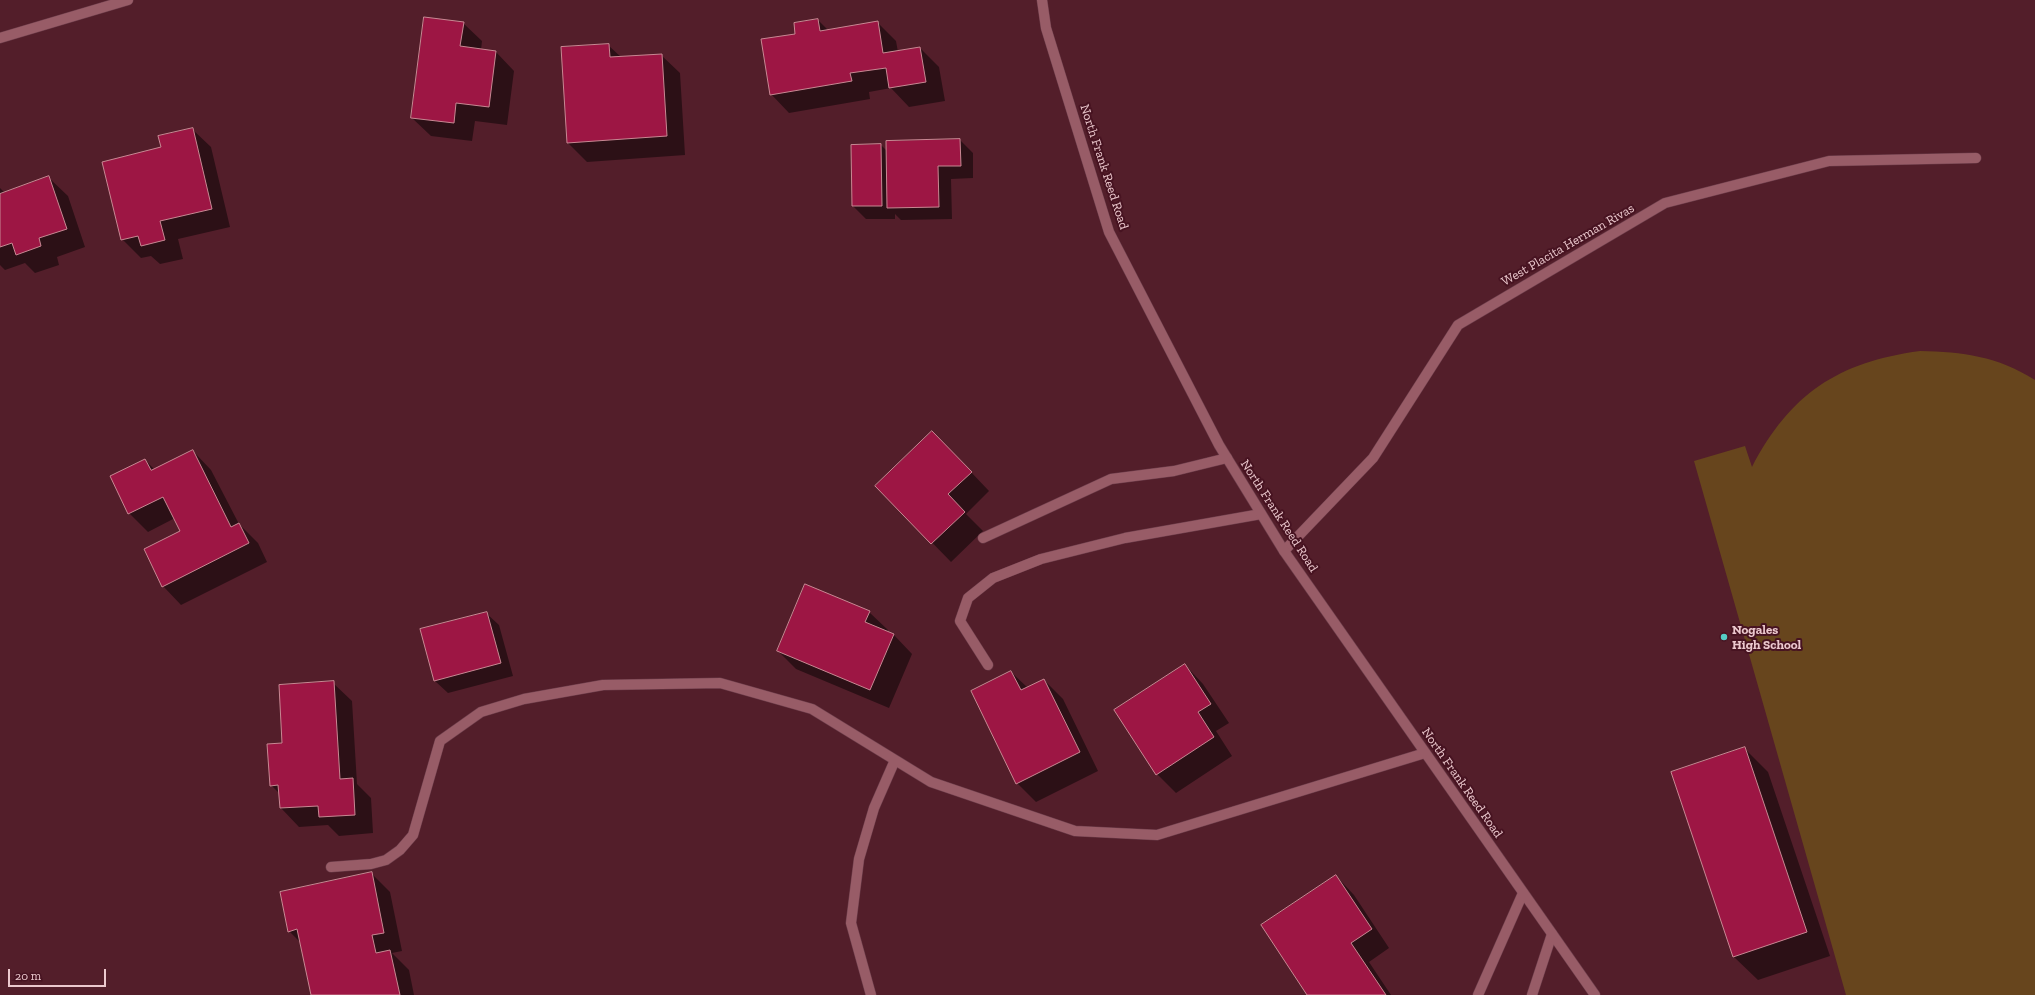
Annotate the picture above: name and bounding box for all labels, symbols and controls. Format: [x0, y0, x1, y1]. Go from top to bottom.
street label: North Frank Reed Road [1076, 102, 1132, 232]
street label: West Placita Herman Rivas [1499, 200, 1637, 290]
street label: North Frank Reed Road [1237, 457, 1321, 575]
place label: Nogales High School [1732, 622, 1801, 653]
marker: Nogales High School [1719, 632, 1729, 642]
street label: North Frank Reed Road [1418, 725, 1506, 841]
scale bar [10, 961, 108, 987]
text: 20 m [15, 969, 41, 983]

